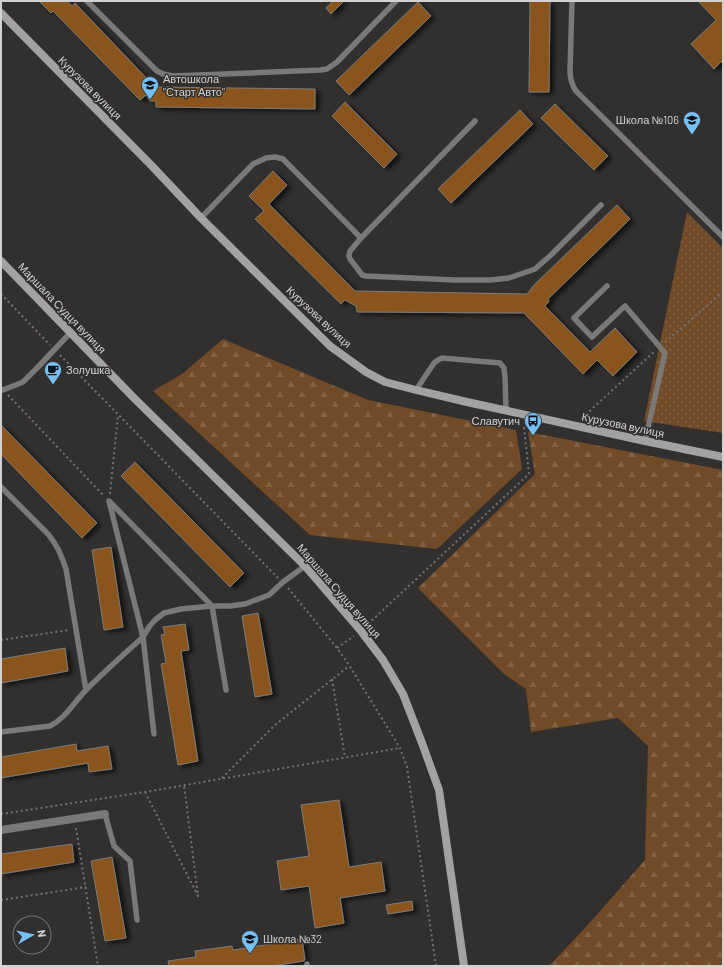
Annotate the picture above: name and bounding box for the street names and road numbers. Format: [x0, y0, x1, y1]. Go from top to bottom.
street label: Курузова вулиця [56, 53, 125, 122]
street label: Маршала Судця вулиця [16, 260, 109, 356]
street label: Курузова вулиця [284, 283, 355, 350]
street label: Курузова вулиця [581, 409, 666, 440]
street label: Маршала Судця вулиця [295, 541, 384, 641]

